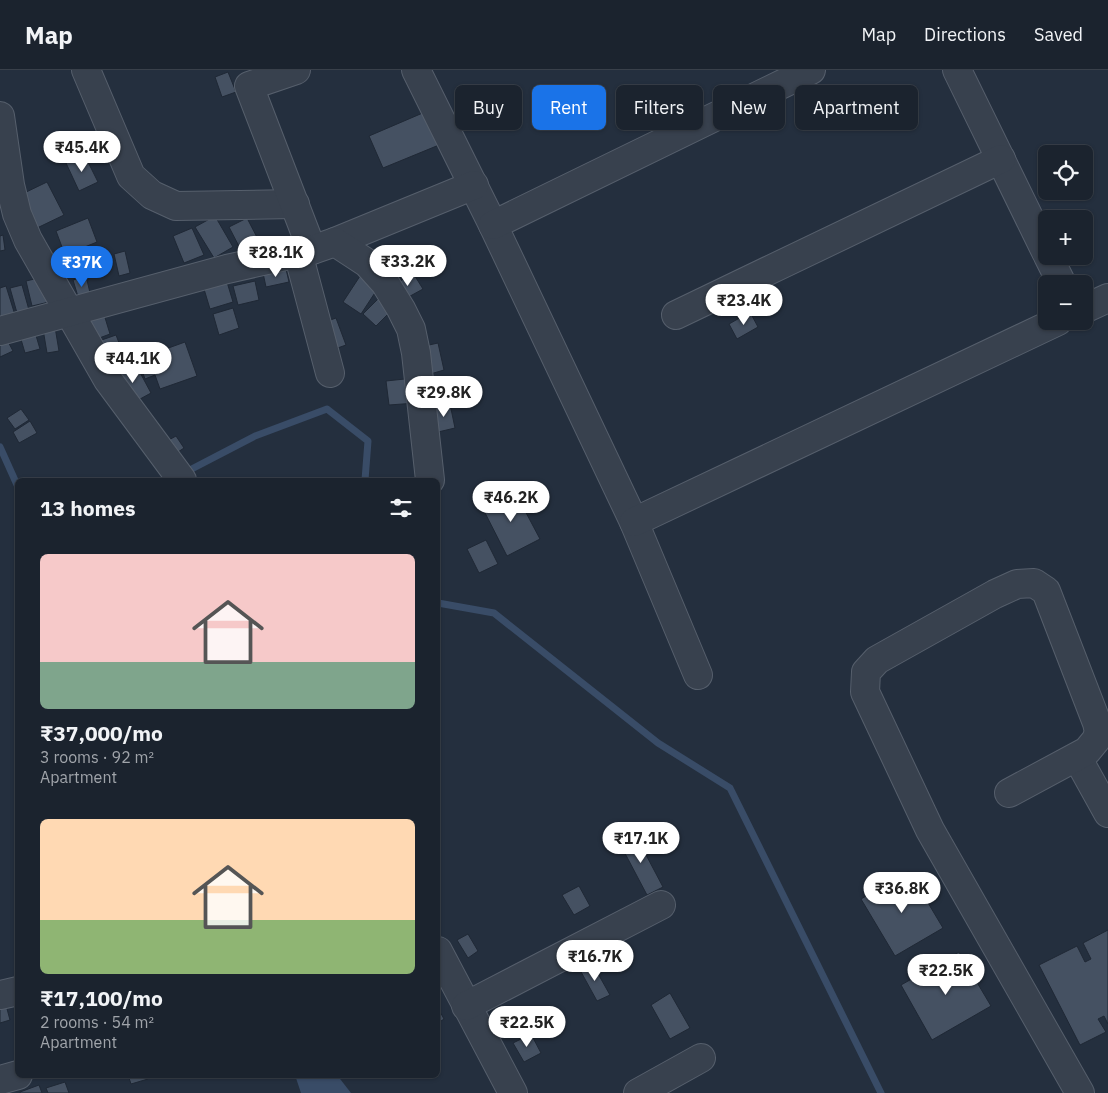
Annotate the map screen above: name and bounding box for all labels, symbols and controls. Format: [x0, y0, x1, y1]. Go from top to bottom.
text: Map [25, 19, 73, 51]
text: Map [861, 23, 896, 46]
text: Directions [924, 23, 1006, 46]
text: Saved [1034, 23, 1083, 46]
chip: Buy [455, 85, 522, 130]
chip: Rent [532, 85, 606, 130]
chip: Filters [616, 85, 703, 130]
chip: New [713, 85, 785, 130]
chip: Apartment [795, 85, 918, 130]
pin: ₹45.4K [41, 131, 123, 173]
text: ₹45.4K [55, 137, 109, 157]
map controls [1038, 145, 1093, 330]
button: locate [1038, 145, 1093, 200]
button: + [1038, 210, 1093, 265]
pin: ₹28.1K [235, 236, 317, 278]
text: ₹28.1K [249, 242, 303, 262]
pin: ₹33.2K [367, 244, 449, 287]
pin: ₹37K [52, 246, 112, 288]
text: ₹33.2K [381, 251, 435, 271]
text: ₹37K [62, 252, 102, 272]
button: − [1038, 275, 1093, 330]
pin: ₹23.4K [703, 284, 785, 326]
text: ₹23.4K [717, 290, 771, 310]
pin: ₹44.1K [92, 342, 174, 384]
text: ₹44.1K [106, 348, 160, 368]
pin: ₹29.8K [403, 376, 485, 418]
text: ₹29.8K [417, 382, 471, 402]
pin: ₹46.2K [470, 480, 552, 523]
text: ₹46.2K [484, 487, 538, 507]
text: 13 homes [40, 494, 136, 522]
icon: filters [387, 494, 415, 522]
icon: home [183, 587, 273, 677]
text: ₹37,000/mo [40, 719, 163, 747]
text: 3 rooms · 92 m² [40, 747, 154, 767]
text: Apartment [40, 767, 117, 787]
pin: ₹17.1K [600, 822, 682, 864]
text: ₹17.1K [614, 828, 668, 848]
icon: home [183, 852, 273, 942]
pin: ₹36.8K [861, 872, 943, 914]
text: ₹36.8K [875, 878, 929, 898]
pin: ₹16.7K [554, 940, 636, 982]
text: ₹16.7K [568, 946, 622, 966]
pin: ₹22.5K [905, 954, 987, 996]
text: ₹22.5K [919, 960, 973, 980]
text: ₹17,100/mo [40, 984, 163, 1012]
pin: ₹22.5K [486, 1006, 568, 1048]
text: 2 rooms · 54 m² [40, 1012, 154, 1032]
text: ₹22.5K [500, 1012, 554, 1032]
text: Apartment [40, 1032, 117, 1052]

